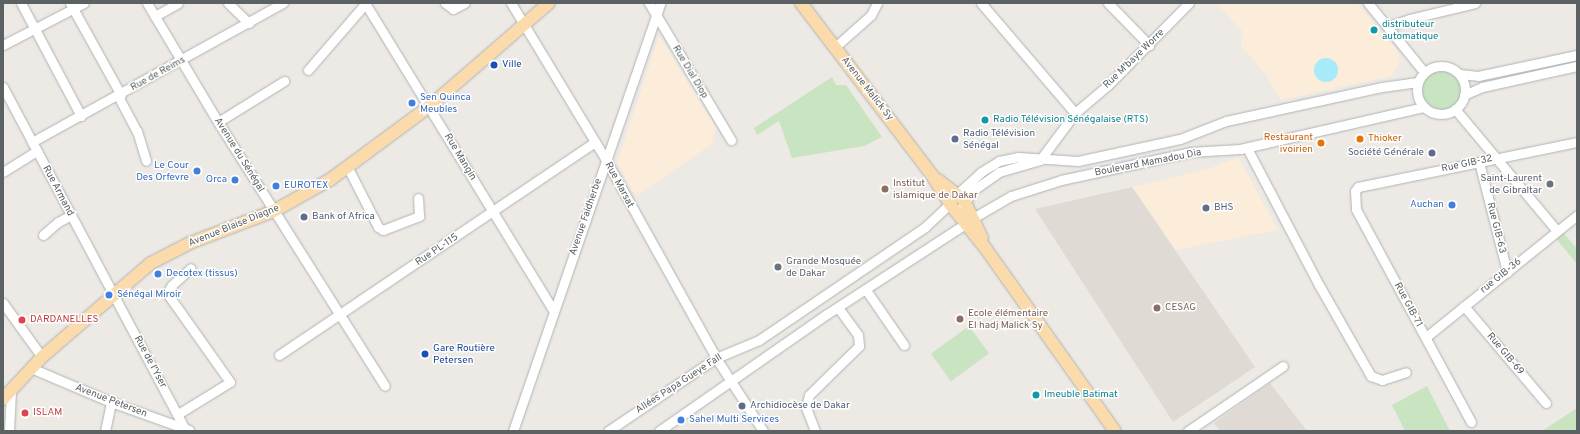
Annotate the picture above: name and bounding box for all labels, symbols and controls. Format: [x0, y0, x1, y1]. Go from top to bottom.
place label: distributeur automatique [1382, 18, 1438, 42]
marker: distributeur automatique [1369, 25, 1379, 35]
street label: Rue M'baye Worre [1101, 27, 1167, 91]
street label: Rue Dial Diop [669, 43, 711, 101]
street label: Rue de Reims [129, 54, 187, 94]
street label: Avenue Malick Sy [838, 55, 896, 123]
place label: Ville [502, 59, 522, 71]
marker: Ville [489, 60, 499, 70]
place label: Sen Quinca Meubles [420, 91, 471, 114]
marker: Sen Quinca Meubles [407, 98, 417, 108]
place label: Radio Télévision Sénégalaise (RTS) [993, 114, 1149, 126]
marker: Radio Télévision Sénégalaise (RTS) [980, 115, 990, 125]
street label: Avenue du Sénégal [211, 116, 267, 194]
place label: Radio Télévision Sénégal [963, 127, 1035, 150]
street label: Rue Mangin [441, 131, 479, 183]
place label: Restaurant ivoirien [1264, 131, 1313, 154]
place label: Thioker [1368, 133, 1402, 145]
marker: Radio Télévision Sénégal [950, 134, 960, 144]
marker: Thioker [1355, 134, 1365, 144]
marker: Restaurant ivoirien [1316, 138, 1326, 148]
street label: Boulevard Mamadou Dia [1094, 147, 1202, 179]
place label: Société Générale [1348, 147, 1424, 159]
marker: Société Générale [1427, 148, 1437, 158]
street label: Rue GIB-32 [1440, 153, 1494, 175]
place label: Le Cour Des Orfevre [136, 159, 189, 182]
street label: Rue Marsat [602, 160, 636, 210]
street label: Rue Armand [40, 164, 76, 218]
marker: Le Cour Des Orfevre [192, 166, 202, 176]
place label: Saint-Laurent de Gibraltar [1481, 172, 1542, 196]
place label: Orca [206, 174, 227, 186]
marker: Orca [230, 175, 240, 185]
street label: Avenue Faidherbe [567, 177, 605, 257]
place label: Institut islamique de Dakar [893, 177, 978, 200]
marker: Saint-Laurent de Gibraltar [1545, 179, 1555, 189]
place label: EUROTEX [284, 180, 328, 192]
marker: EUROTEX [271, 181, 281, 191]
marker: Institut islamique de Dakar [880, 184, 890, 194]
place label: Auchan [1410, 199, 1444, 211]
marker: Auchan [1447, 200, 1457, 210]
street label: Rue GIB-63 [1484, 201, 1508, 255]
street label: Avenue Blaise Diagne [187, 202, 281, 250]
place label: BHS [1214, 202, 1234, 214]
marker: BHS [1201, 203, 1211, 213]
place label: Bank of Africa [312, 211, 375, 223]
marker: Bank of Africa [299, 212, 309, 222]
street label: Rue PL-115 [413, 231, 461, 269]
place label: Grande Mosquée de Dakar [786, 255, 861, 278]
street label: rue GIB-36 [1478, 256, 1524, 296]
marker: Grande Mosquée de Dakar [773, 262, 783, 272]
place label: Decotex (tissus) [166, 268, 238, 280]
marker: Decotex (tissus) [153, 269, 163, 279]
street label: Rue GIB-71 [1391, 281, 1425, 329]
place label: Sénégal Miroir [117, 289, 182, 301]
marker: Sénégal Miroir [104, 290, 114, 300]
place label: CESAG [1165, 302, 1196, 314]
marker: CESAG [1152, 303, 1162, 313]
place label: Ecole élémentaire El hadj Malick Sy [968, 307, 1048, 330]
place label: DARDANELLES [30, 314, 99, 326]
marker: Ecole élémentaire El hadj Malick Sy [955, 314, 965, 324]
marker: DARDANELLES [17, 315, 27, 325]
street label: Rue GIB-69 [1484, 330, 1526, 378]
street label: Rue de l'Yser [131, 334, 169, 390]
place label: Gare Routière Petersen [433, 342, 495, 366]
marker: Gare Routière Petersen [420, 349, 430, 359]
street label: Allées Papa Gueye Fall [634, 352, 724, 416]
street label: Avenue Petersen [73, 382, 149, 420]
place label: Imeuble Batimat [1044, 389, 1118, 401]
marker: Imeuble Batimat [1031, 390, 1041, 400]
place label: Archidiocèse de Dakar [750, 400, 850, 412]
marker: Archidiocèse de Dakar [737, 401, 747, 411]
place label: ISLAM [33, 407, 62, 419]
marker: ISLAM [20, 408, 30, 418]
place label: Sahel Multi Services [689, 414, 779, 426]
marker: Sahel Multi Services [676, 415, 686, 425]

